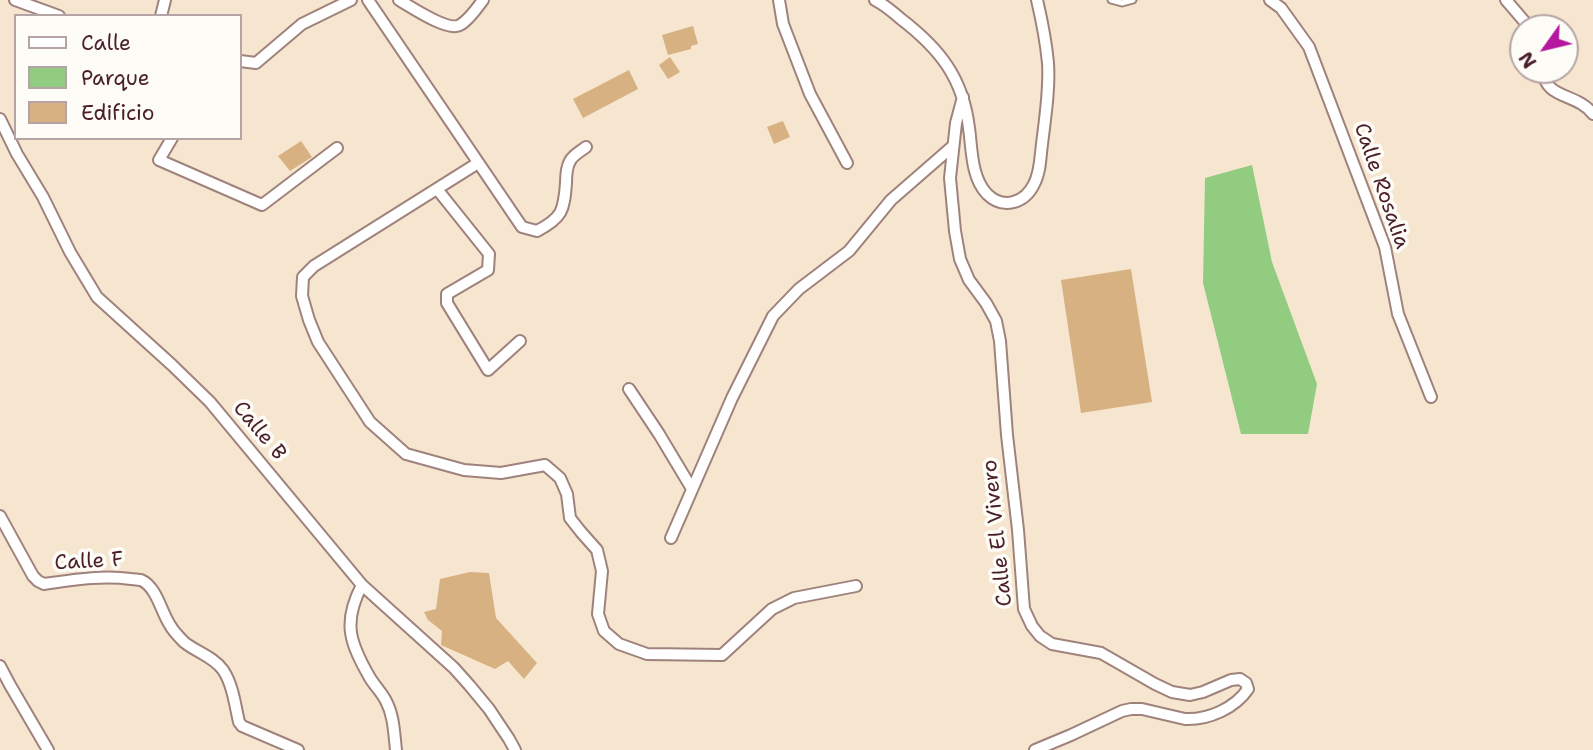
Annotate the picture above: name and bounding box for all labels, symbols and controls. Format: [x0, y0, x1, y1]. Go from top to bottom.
legend [14, 14, 242, 140]
north arrow [1509, 14, 1579, 84]
text: Calle [81, 29, 131, 57]
text: N [1513, 47, 1542, 73]
text: Parque [81, 64, 150, 92]
text: Edificio [81, 99, 154, 127]
street label: Calle Rosalia [1348, 120, 1414, 252]
street label: Calle B [227, 396, 291, 466]
street label: Calle El Vivero [978, 458, 1018, 608]
street label: Calle F [54, 548, 124, 576]

